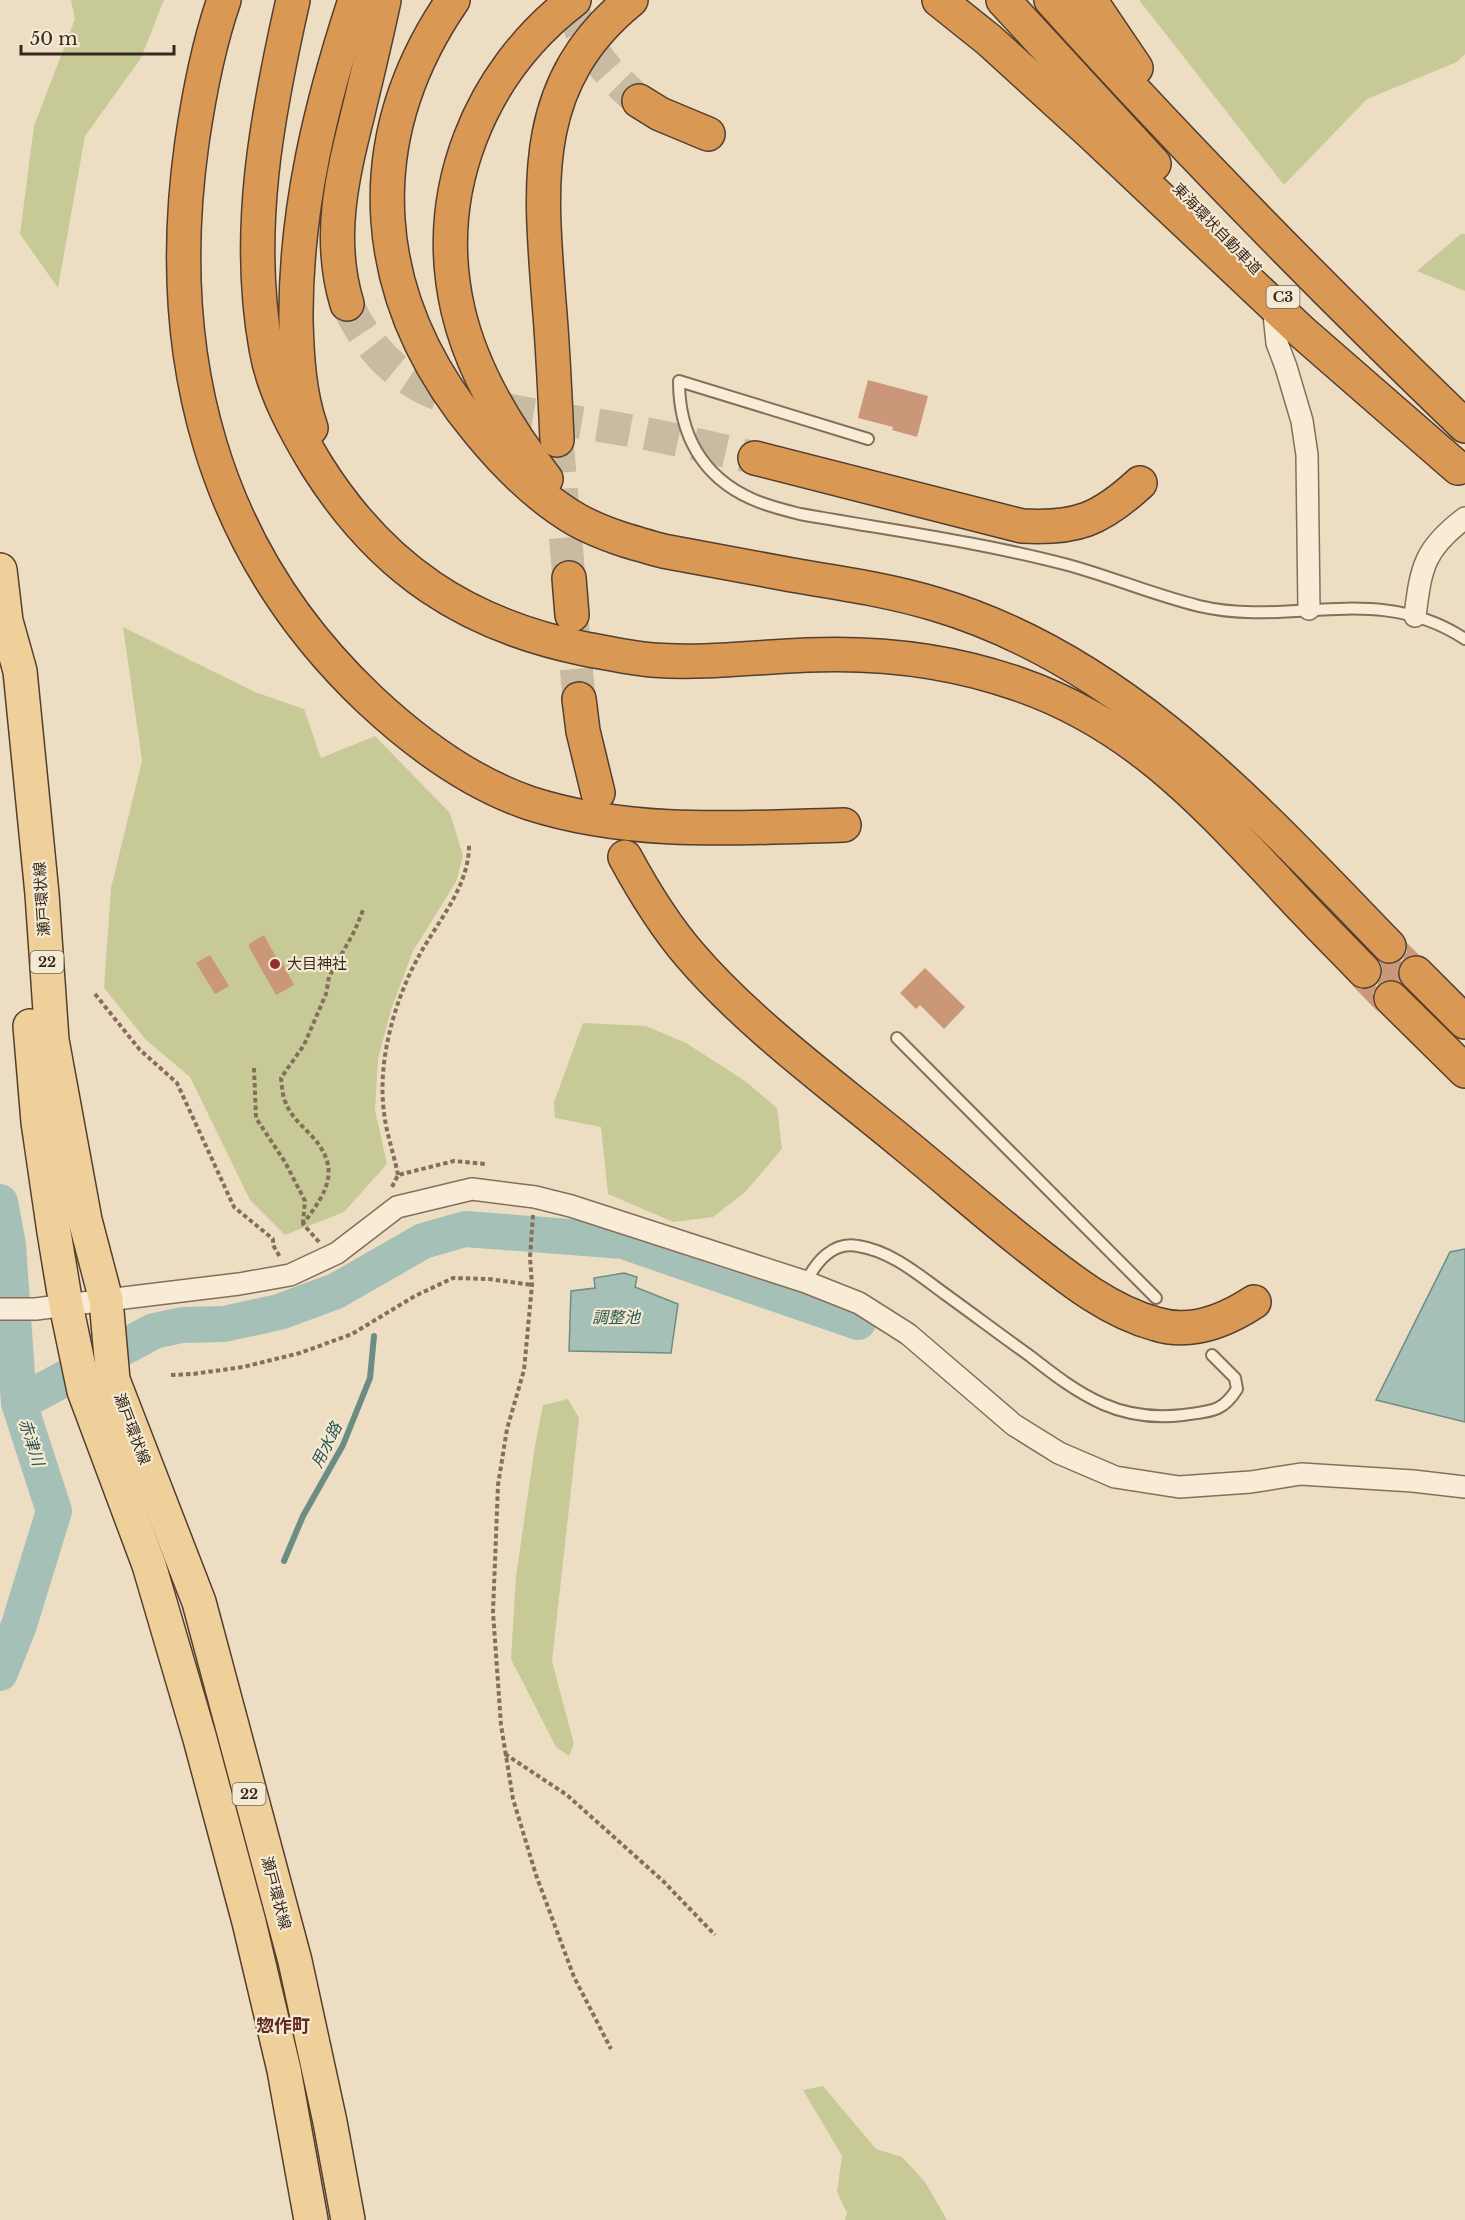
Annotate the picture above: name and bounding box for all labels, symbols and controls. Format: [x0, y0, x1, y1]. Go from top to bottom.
scale bar [21, 18, 174, 56]
text: 50 m [30, 28, 78, 50]
street label: 東海環状自動車道 [1169, 179, 1266, 278]
road number: C3 [1266, 286, 1300, 308]
street label: 瀬戸環状線 [29, 861, 54, 937]
road number: 22 [30, 951, 63, 973]
place label: 大目神社 [287, 954, 347, 973]
marker: 大目神社 [268, 957, 282, 971]
water label: 調整池 [592, 1307, 642, 1327]
street label: 瀬戸環状線 [110, 1390, 155, 1467]
water label: 赤津川 [15, 1416, 50, 1470]
water label: 用水路 [306, 1417, 347, 1471]
road number: 22 [232, 1783, 266, 1805]
street label: 瀬戸環状線 [258, 1854, 295, 1932]
district label: 惣作町 [256, 2015, 310, 2037]

